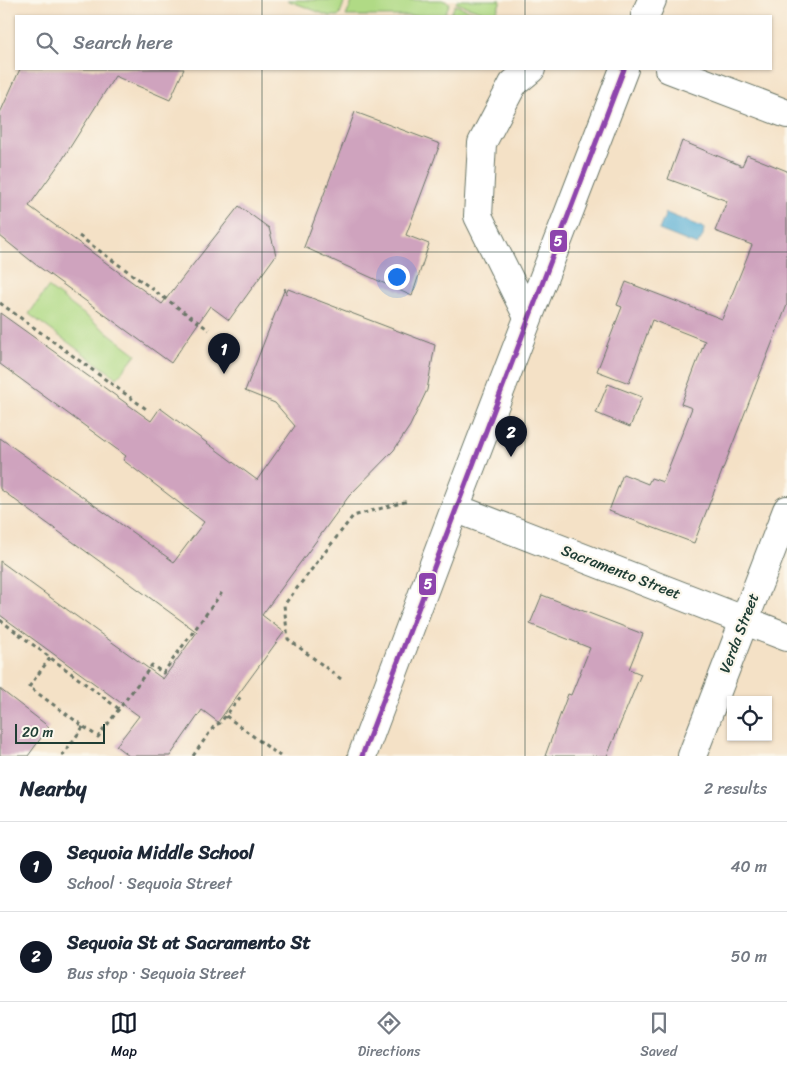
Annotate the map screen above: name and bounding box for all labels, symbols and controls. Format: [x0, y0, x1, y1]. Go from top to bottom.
search box [15, 15, 772, 70]
text: Search here [73, 26, 173, 59]
icon: search [33, 29, 61, 57]
line badge: 5 [549, 229, 568, 253]
text: 5 [554, 229, 563, 254]
your location [384, 264, 410, 290]
pin: 1 [208, 333, 240, 374]
pin: 2 [495, 416, 527, 457]
street label: Sacramento Street [557, 537, 685, 607]
line badge: 5 [418, 572, 437, 596]
text: 5 [424, 572, 433, 597]
street label: Verda Street [712, 589, 766, 677]
map controls [727, 696, 772, 741]
button: locate [727, 696, 772, 741]
text: 20 m [22, 720, 53, 745]
scale bar [15, 721, 105, 744]
text: Nearby [20, 770, 86, 808]
text: 2 results [704, 774, 767, 803]
text: Sequoia Middle School [67, 836, 254, 869]
text: 1 [33, 852, 39, 881]
text: 40 m [730, 852, 767, 881]
text: School · Sequoia Street [67, 869, 232, 898]
text: Sequoia St at Sacramento St [67, 926, 311, 959]
text: 2 [31, 942, 41, 971]
text: 50 m [731, 942, 767, 971]
text: Bus stop · Sequoia Street [67, 959, 245, 988]
tab: Map [110, 1009, 138, 1064]
tab: Directions [358, 1009, 420, 1064]
tab: Saved [640, 1009, 677, 1064]

